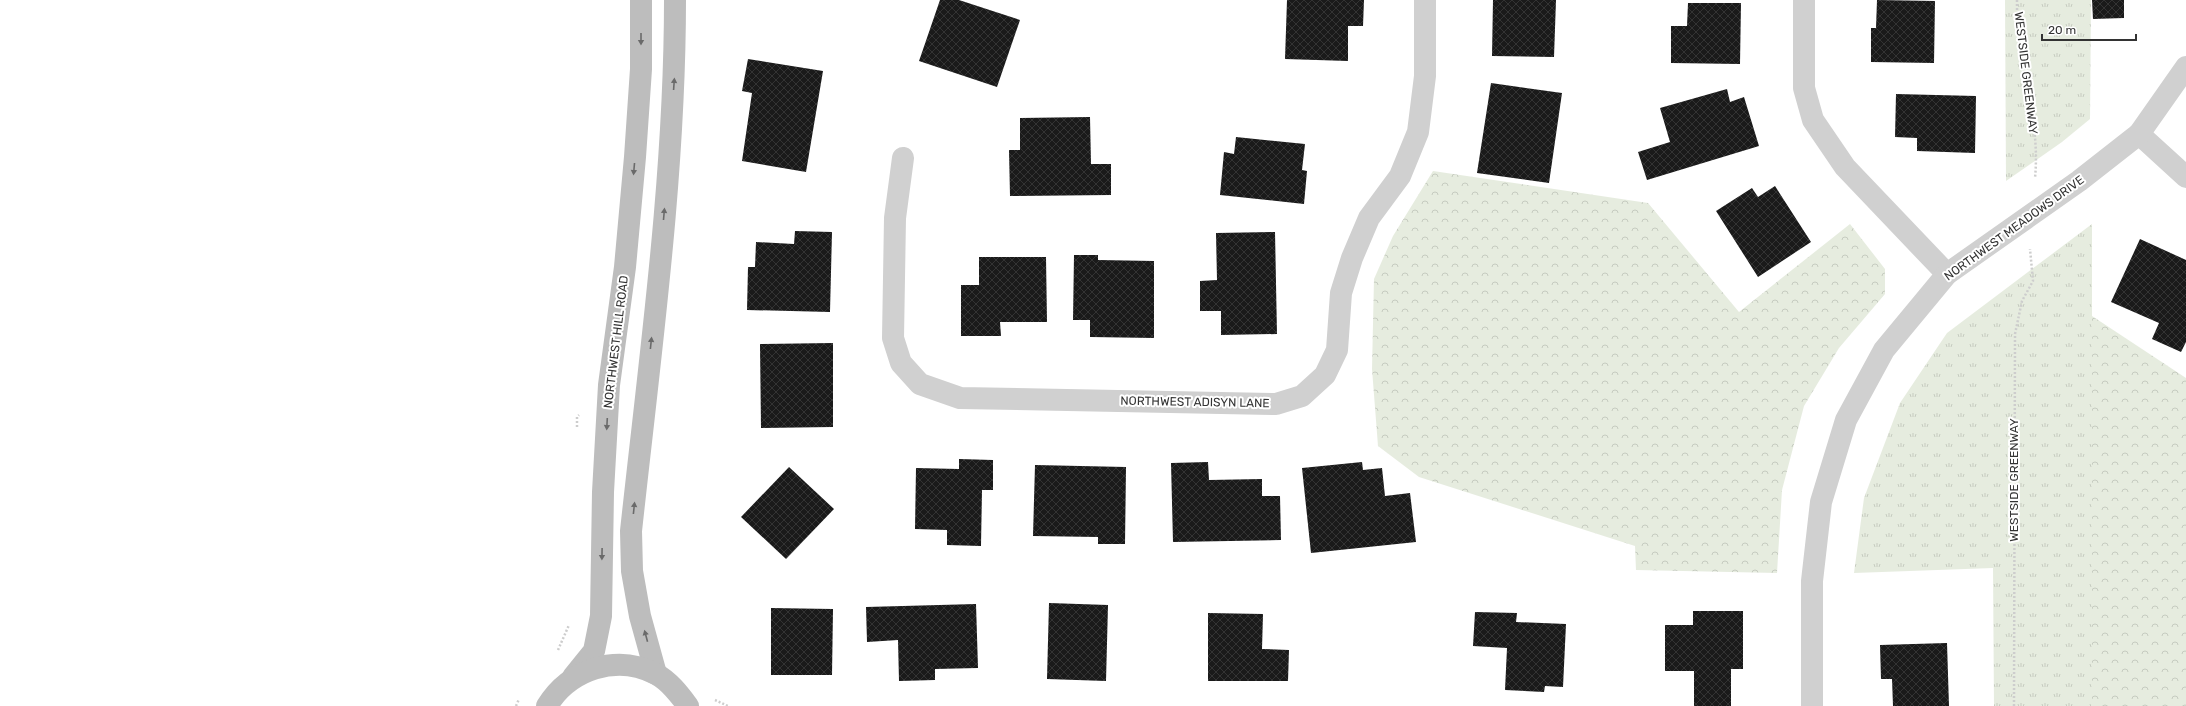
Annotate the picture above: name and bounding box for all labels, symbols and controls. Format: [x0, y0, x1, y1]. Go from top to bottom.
street label: WESTSIDE GREENWAY [2012, 11, 2041, 135]
scale bar [2042, 16, 2136, 42]
text: 20 m [2048, 23, 2076, 37]
one-way arrow [638, 33, 644, 46]
one-way arrow [670, 78, 677, 90]
one-way arrow [631, 163, 638, 175]
street label: NORTHWEST MEADOWS DRIVE [1941, 173, 2087, 283]
one-way arrow [661, 208, 667, 220]
street label: NORTHWEST HILL ROAD [601, 275, 631, 409]
one-way arrow [648, 337, 655, 349]
street label: NORTHWEST ADISYN LANE [1120, 394, 1270, 410]
one-way arrow [603, 418, 610, 430]
street label: WESTSIDE GREENWAY [2007, 418, 2021, 542]
one-way arrow [631, 502, 637, 514]
one-way arrow [599, 548, 605, 561]
one-way arrow [643, 630, 649, 642]

